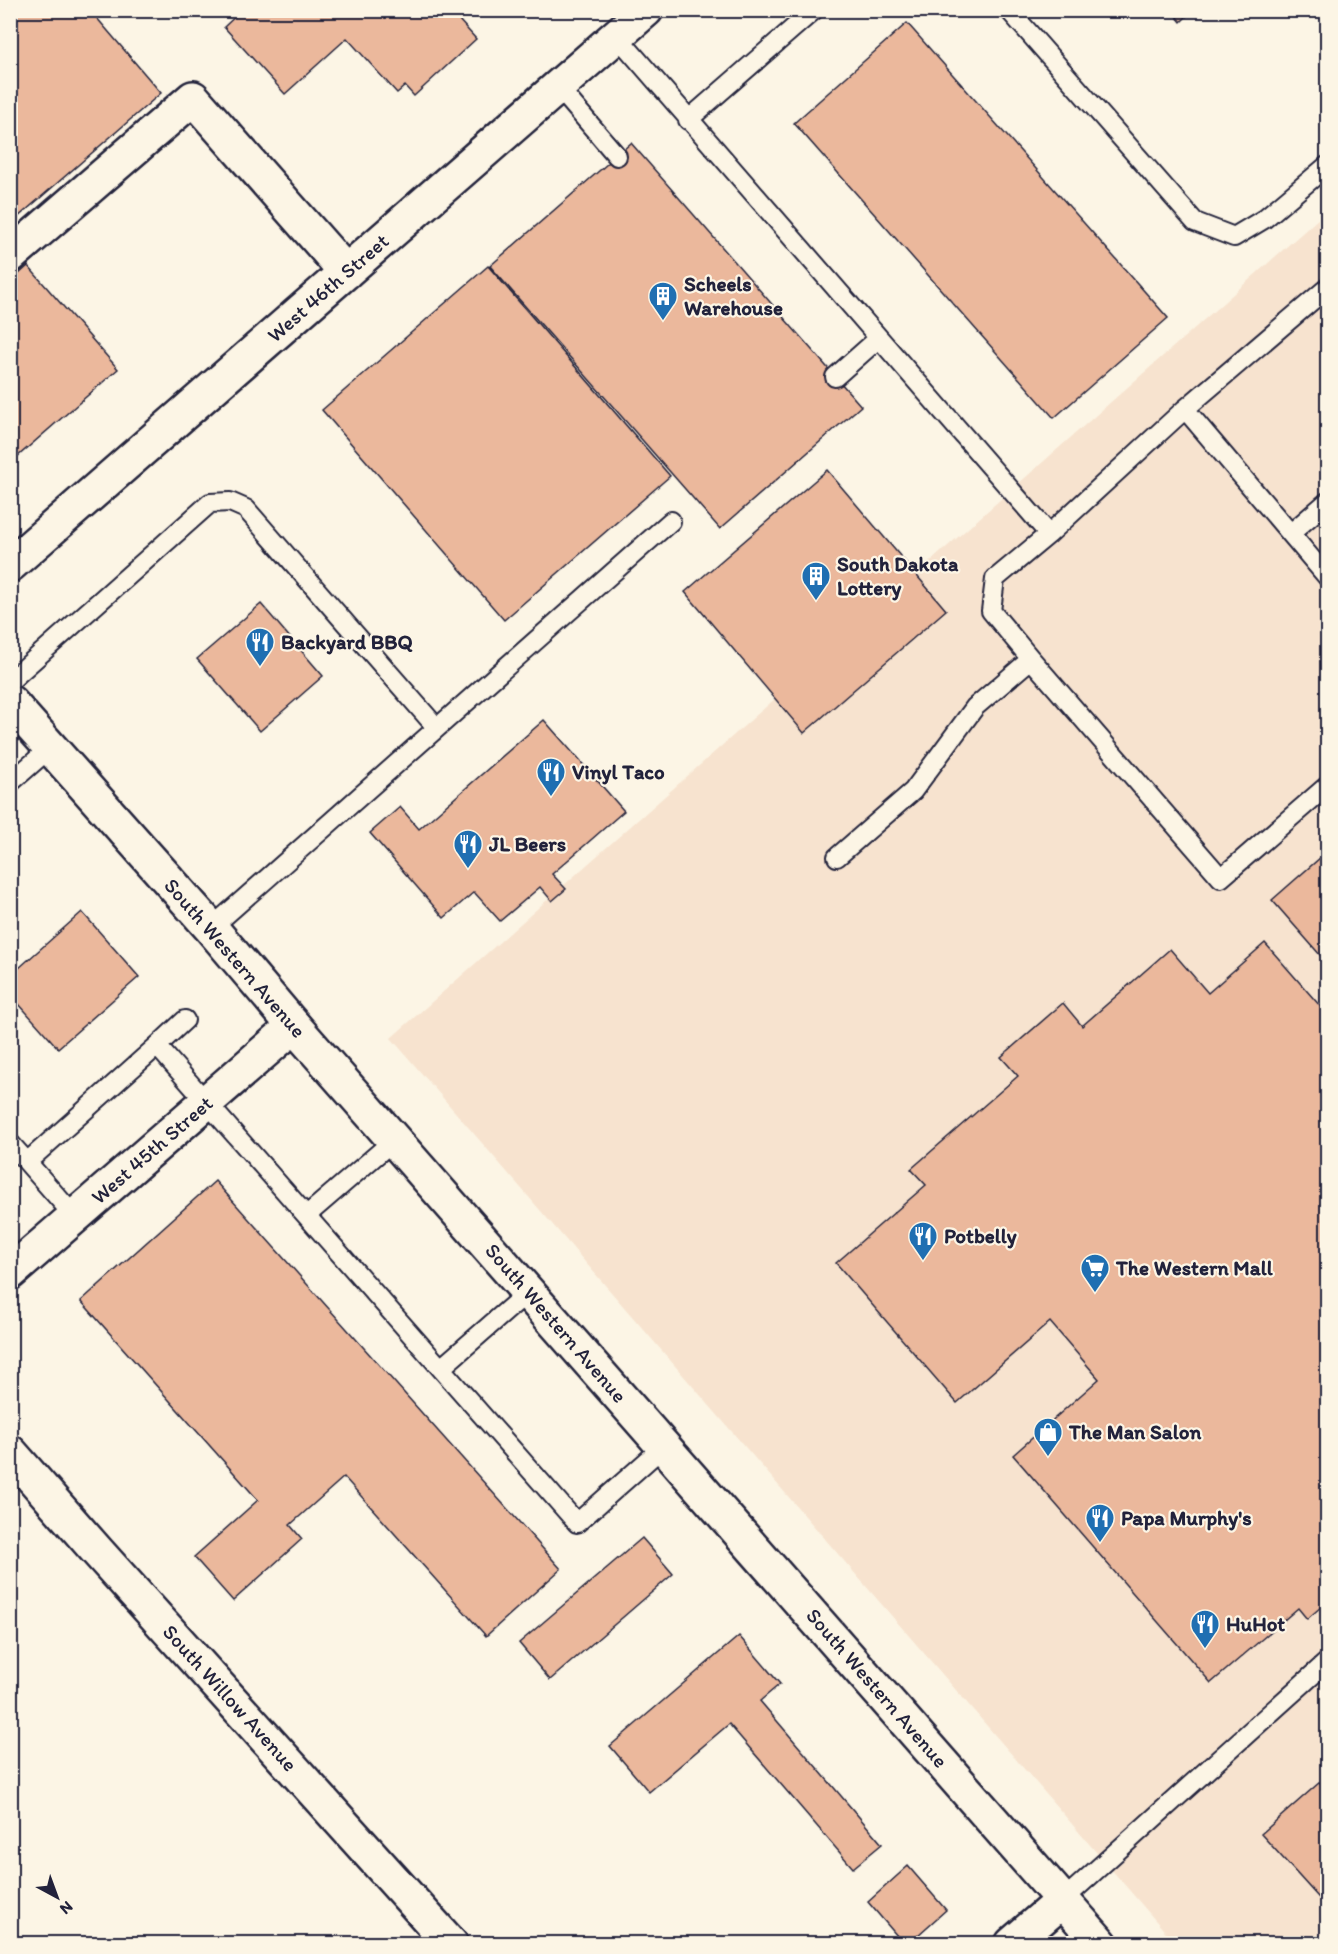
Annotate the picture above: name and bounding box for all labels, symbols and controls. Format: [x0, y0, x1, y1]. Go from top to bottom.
street label: West 46th Street [262, 228, 394, 347]
place label: Scheels Warehouse [684, 271, 783, 320]
building icon: Scheels Warehouse [647, 280, 679, 322]
place label: South Dakota Lottery [837, 551, 959, 601]
building icon: South Dakota Lottery [800, 560, 832, 602]
restaurant icon: Backyard BBQ [244, 626, 276, 668]
place label: Backyard BBQ [281, 629, 413, 655]
restaurant icon: Vinyl Taco [535, 756, 567, 798]
place label: Vinyl Taco [572, 759, 665, 785]
restaurant icon: JL Beers [452, 828, 484, 870]
place label: JL Beers [488, 831, 566, 856]
street label: South Western Avenue [159, 873, 311, 1043]
street label: West 45th Street [86, 1090, 218, 1209]
restaurant icon: Potbelly [907, 1220, 939, 1262]
place label: Potbelly [944, 1223, 1017, 1249]
street label: South Western Avenue [480, 1238, 632, 1408]
supermarket icon: The Western Mall [1079, 1252, 1111, 1294]
place label: The Western Mall [1115, 1255, 1274, 1280]
shop icon: The Man Salon [1032, 1416, 1064, 1458]
place label: The Man Salon [1068, 1419, 1201, 1444]
restaurant icon: Papa Murphy's [1084, 1502, 1116, 1544]
place label: Papa Murphy's [1121, 1505, 1252, 1531]
street label: South Western Avenue [801, 1603, 953, 1773]
restaurant icon: HuHot [1189, 1608, 1221, 1650]
place label: HuHot [1226, 1611, 1285, 1636]
street label: South Willow Avenue [158, 1619, 303, 1776]
north arrow [27, 1867, 87, 1927]
text: N [56, 1897, 77, 1919]

